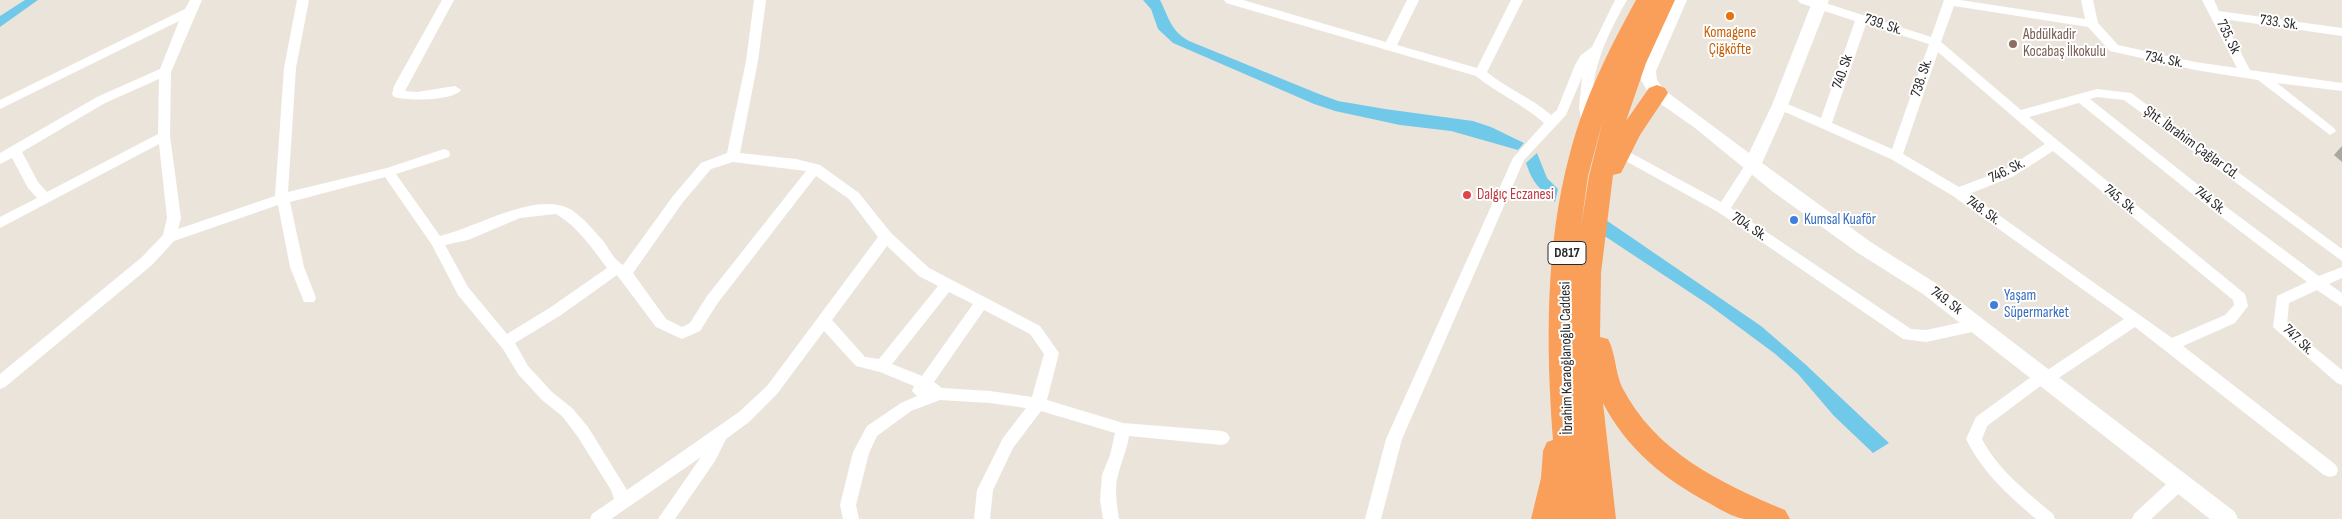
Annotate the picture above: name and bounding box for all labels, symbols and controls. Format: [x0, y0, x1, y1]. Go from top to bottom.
marker: Komagene Çiğköfte [1724, 10, 1736, 22]
street label: 739. Sk. [1862, 10, 1904, 40]
street label: 733. Sk. [2259, 11, 2299, 35]
street label: 735. Sk [2212, 17, 2244, 57]
place label: Komagene Çiğköfte [1704, 24, 1756, 59]
place label: Abdülkadir Kocabaş İlkokulu [2023, 26, 2106, 61]
marker: Abdülkadir Kocabaş İlkokulu [2007, 38, 2019, 50]
street label: 734. Sk. [2143, 47, 2185, 73]
street label: 740. Sk [1829, 52, 1857, 92]
street label: 738. Sk. [1907, 57, 1937, 99]
street label: Şht. İbrahim Çağlar Cd. [2140, 102, 2242, 184]
street label: 746. Sk. [1986, 155, 2028, 187]
street label: 745. Sk. [2100, 181, 2140, 219]
street label: 744 Sk. [2191, 183, 2229, 219]
place label: Dalgıç Eczanesi [1477, 186, 1554, 204]
marker: Dalgıç Eczanesi [1461, 189, 1473, 201]
street label: 748. Sk. [1962, 193, 2004, 229]
street label: 704. Sk. [1728, 209, 1770, 245]
place label: Kumsal Kuaför [1804, 211, 1876, 229]
marker: Kumsal Kuaför [1788, 214, 1800, 226]
road number: D817 [1548, 242, 1586, 264]
street label: İbrahim Karaoğlanoğlu Caddesi [1557, 281, 1577, 435]
street label: 749. Sk [1927, 283, 1965, 319]
place label: Yaşam Süpermarket [2004, 287, 2069, 322]
marker: Yaşam Süpermarket [1988, 299, 2000, 311]
street label: 747. Sk. [2279, 321, 2317, 359]

